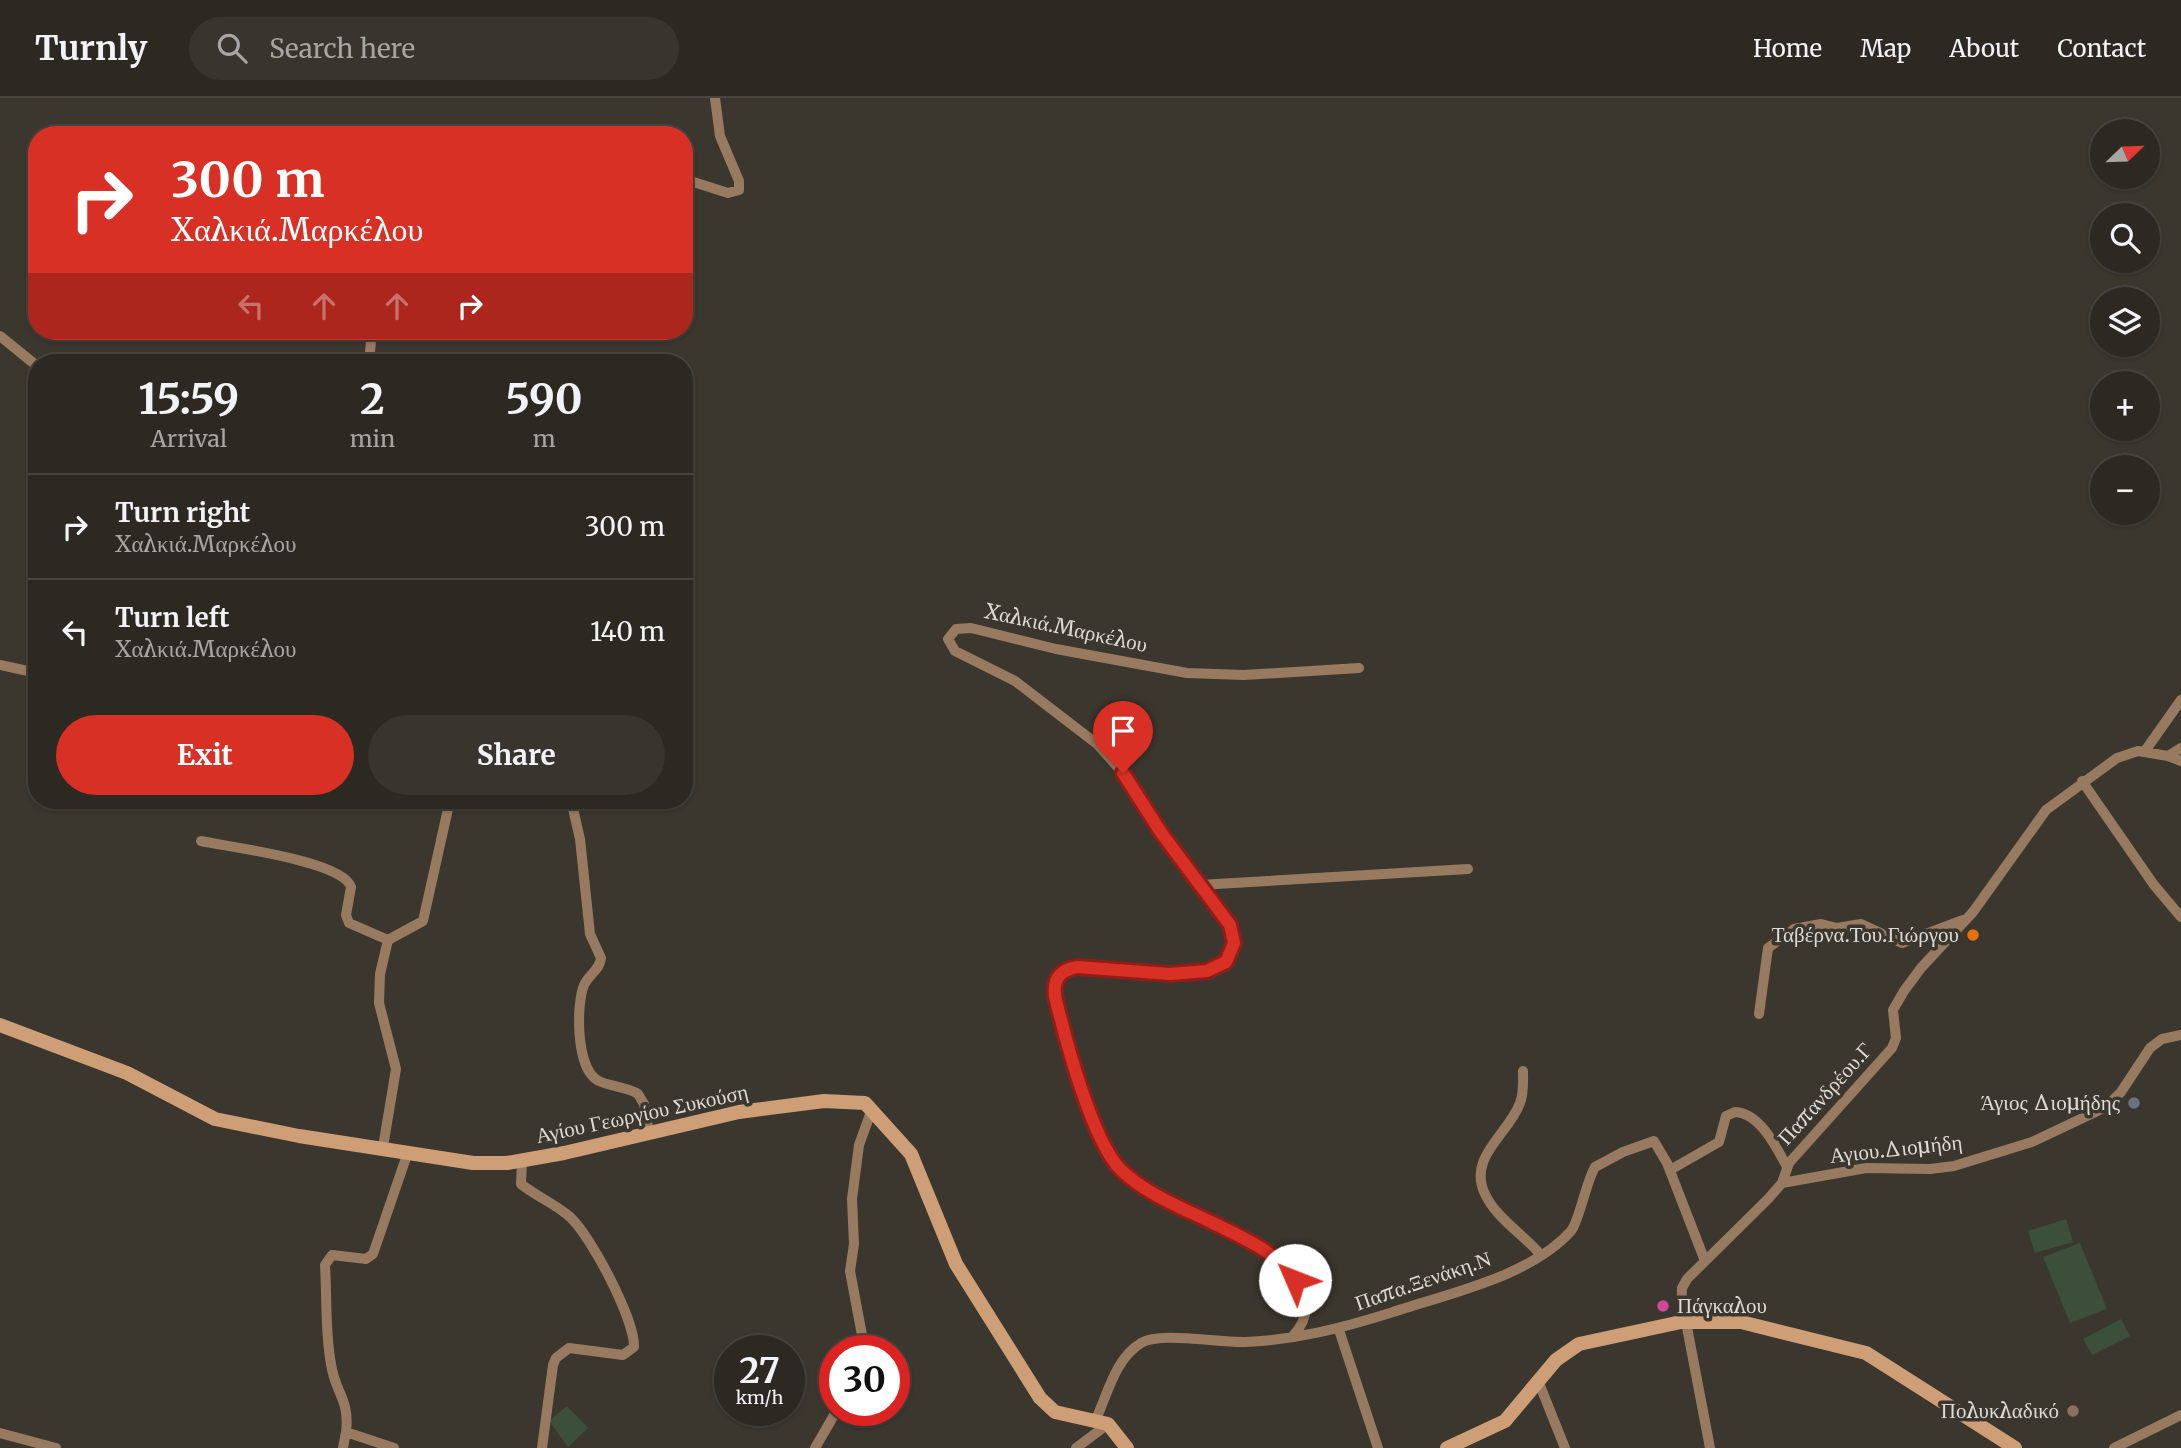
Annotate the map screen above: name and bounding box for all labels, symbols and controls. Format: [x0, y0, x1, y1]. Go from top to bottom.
search box [189, 17, 679, 80]
text: Turnly [35, 28, 147, 69]
icon: search [213, 29, 251, 67]
text: Search here [269, 32, 415, 65]
text: Home [1753, 33, 1822, 64]
text: Map [1860, 33, 1911, 64]
text: About [1949, 33, 2019, 64]
text: Contact [2057, 33, 2146, 64]
north arrow [2090, 119, 2160, 189]
map controls [2090, 119, 2160, 525]
text: 300 m [171, 149, 325, 210]
icon: right [56, 154, 147, 245]
button: search [2090, 203, 2160, 273]
text: Χαλκιά.Μαρκέλου [171, 210, 423, 250]
icon: left [232, 287, 270, 325]
icon: ahead [305, 287, 343, 325]
icon: ahead [378, 287, 416, 325]
icon: right [451, 287, 489, 325]
button: layers [2090, 287, 2160, 357]
button: + [2090, 371, 2160, 441]
text: 15:59 [138, 373, 239, 425]
text: 2 [360, 373, 385, 425]
text: 590 [506, 373, 583, 425]
text: Arrival [150, 424, 227, 453]
text: min [350, 424, 395, 453]
text: m [533, 424, 555, 453]
button: − [2090, 455, 2160, 525]
text: Turn right [115, 496, 250, 529]
icon: right [56, 508, 94, 546]
text: 300 m [585, 510, 665, 543]
text: Χαλκιά.Μαρκέλου [115, 529, 296, 558]
street label: Χαλκιά.Μαρκέλου [982, 597, 1150, 658]
text: Turn left [115, 601, 229, 634]
icon: left [56, 613, 94, 651]
text: 140 m [590, 615, 665, 648]
text: Χαλκιά.Μαρκέλου [115, 634, 296, 663]
pin [1093, 701, 1153, 773]
icon: arrive [1104, 712, 1142, 750]
button: Exit [56, 715, 354, 795]
button: Share [368, 715, 665, 795]
place label: Ταβέρνα.Του.Γιώργου [1772, 921, 1959, 948]
marker: Ταβέρνα.Του.Γιώργου [1965, 927, 1981, 943]
street label: Παπανδρέου.Γ [1771, 1037, 1878, 1151]
street label: Αγίου Γεωργίου Συκούση [533, 1078, 751, 1149]
place label: Άγιος Διομήδης [1980, 1089, 2121, 1116]
marker: Άγιος Διομήδης [2126, 1095, 2142, 1111]
street label: Αγιου.Διομήδη [1828, 1128, 1963, 1169]
position arrow [1258, 1243, 1332, 1317]
street label: Παπα.Ξενάκη.Ν [1351, 1245, 1494, 1316]
place label: Πάγκαλου [1677, 1292, 1767, 1319]
marker: Πάγκαλου [1655, 1298, 1671, 1314]
speed limit sign: 30 [819, 1335, 910, 1426]
text: 27 [739, 1349, 780, 1393]
text: km/h [736, 1386, 783, 1409]
place label: Πολυκλαδικό [1941, 1397, 2059, 1424]
marker: Πολυκλαδικό [2065, 1403, 2081, 1419]

